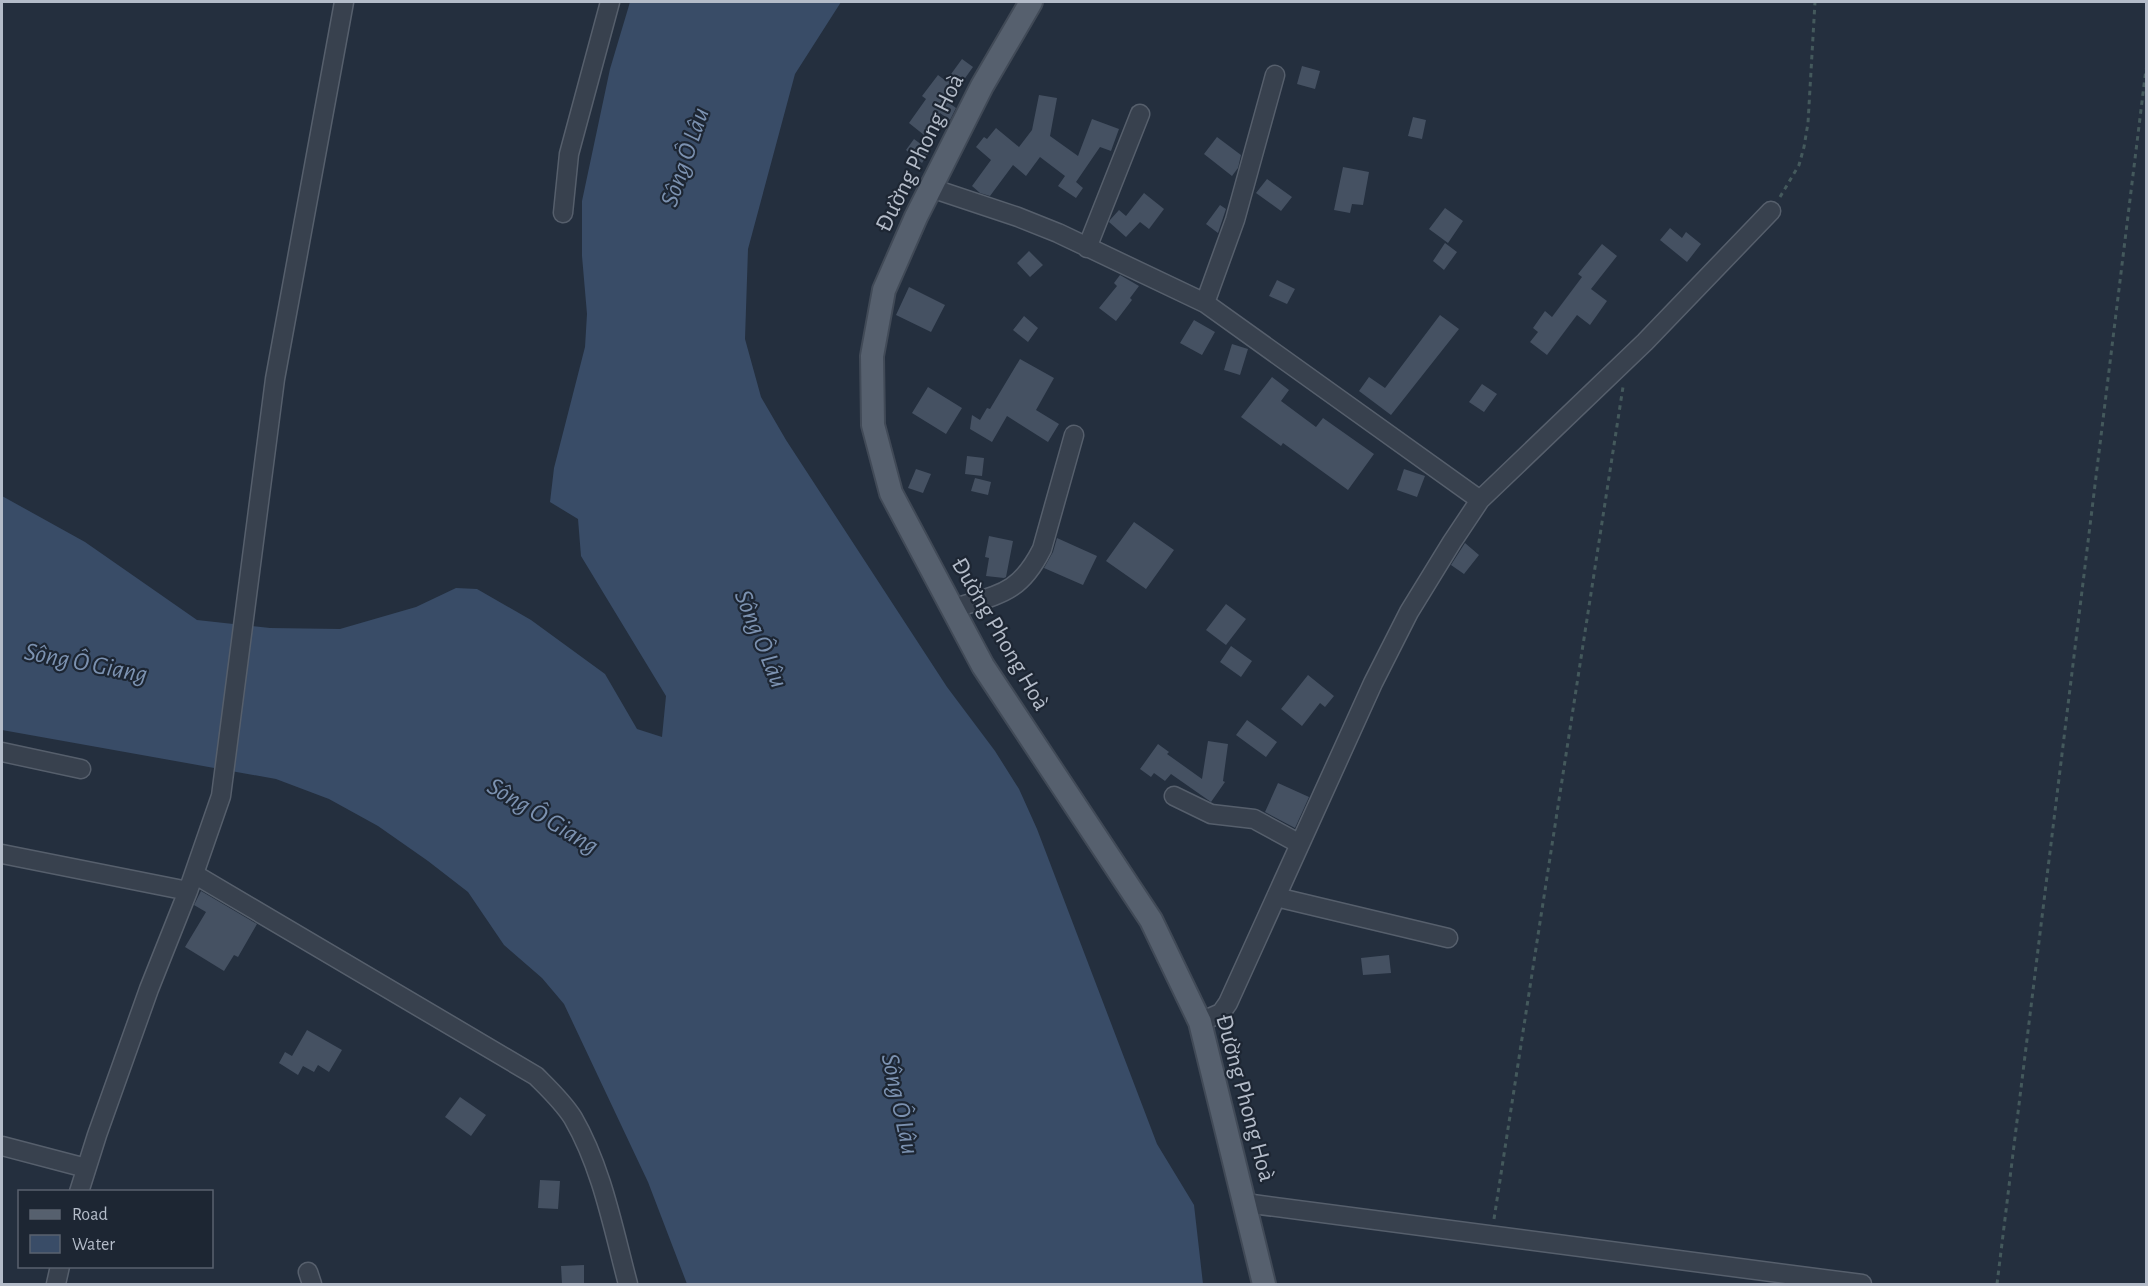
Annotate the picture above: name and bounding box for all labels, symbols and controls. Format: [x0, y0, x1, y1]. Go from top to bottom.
street label: Đường Phong Hoà [872, 70, 968, 236]
water label: Sông Ô Lâu [655, 104, 714, 210]
street label: Đường Phong Hoà [947, 553, 1053, 715]
water label: Sông Ô Lâu [730, 586, 793, 692]
water label: Sông Ô Giang [22, 637, 150, 688]
water label: Sông Ô Giang [483, 772, 604, 859]
street label: Đường Phong Hoà [1211, 1012, 1279, 1184]
water label: Sông Ô Lâu [877, 1051, 924, 1157]
legend [18, 1190, 213, 1268]
text: Road [72, 1206, 108, 1224]
text: Water [72, 1236, 115, 1254]

